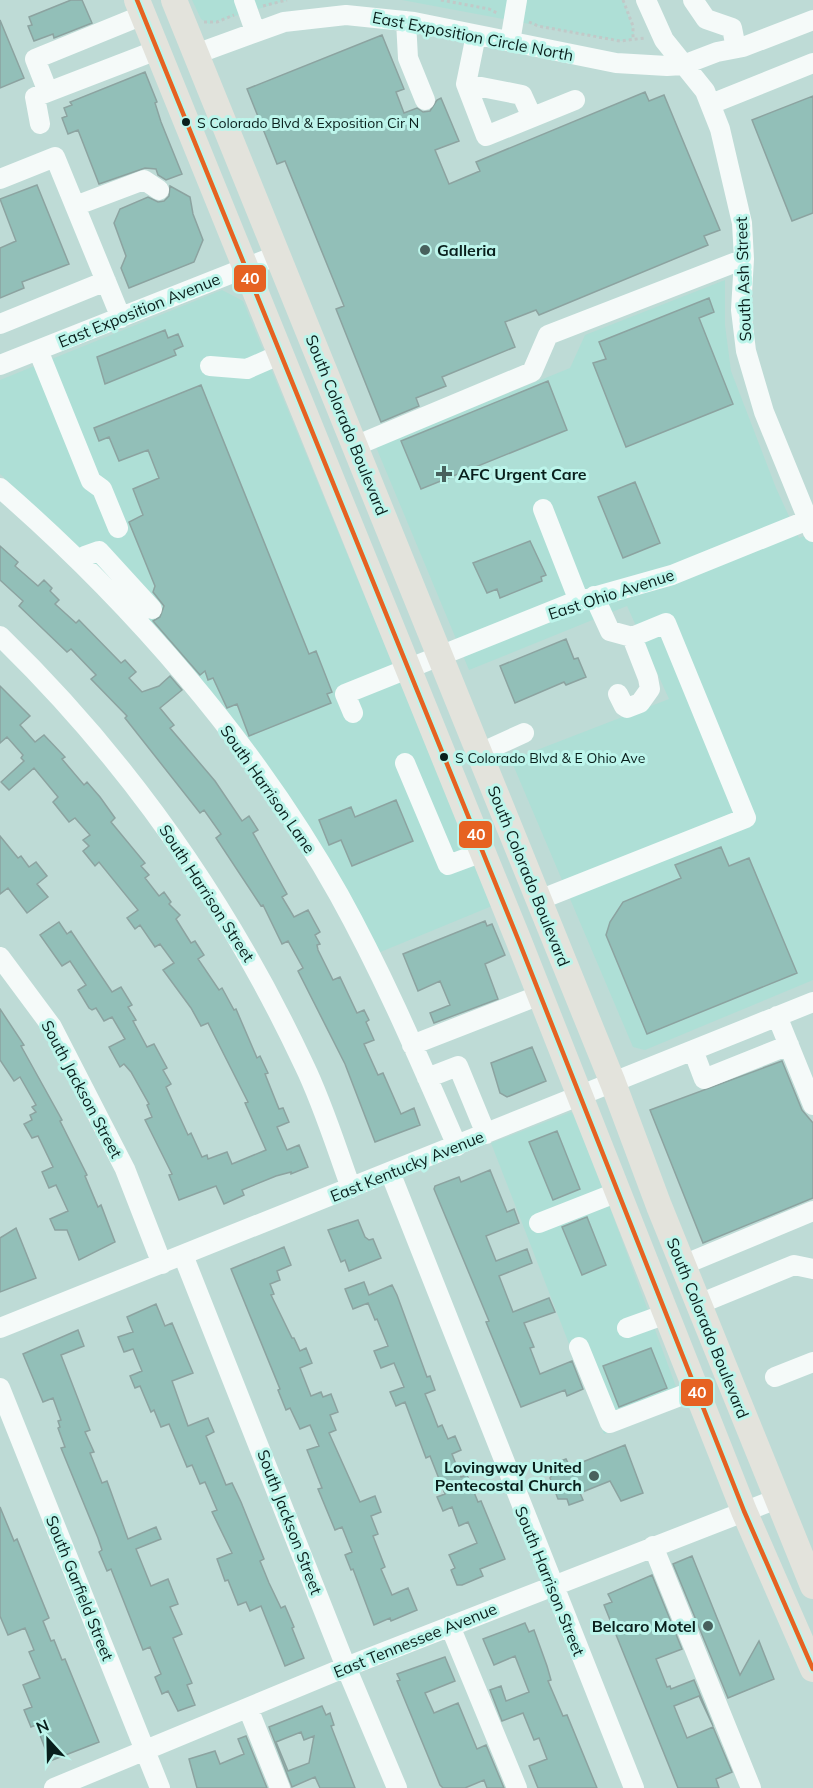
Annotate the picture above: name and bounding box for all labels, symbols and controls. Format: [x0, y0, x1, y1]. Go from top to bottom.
street label: East Exposition Circle North [371, 7, 575, 65]
place label: S Colorado Blvd & Exposition Cir N [197, 114, 419, 132]
marker: S Colorado Blvd & Exposition Cir N [180, 116, 192, 128]
street label: South Ash Street [731, 216, 755, 342]
place label: Galleria [437, 240, 496, 260]
marker: Galleria [418, 243, 432, 257]
line badge: 40 [233, 264, 267, 293]
street label: East Exposition Avenue [55, 268, 223, 352]
text: 40 [240, 268, 260, 288]
street label: South Colorado Boulevard [302, 332, 392, 518]
place label: AFC Urgent Care [458, 464, 587, 484]
marker: AFC Urgent Care [435, 465, 453, 483]
street label: East Ohio Avenue [546, 564, 676, 624]
street label: South Harrison Lane [216, 721, 320, 857]
place label: S Colorado Blvd & E Ohio Ave [455, 749, 645, 767]
marker: S Colorado Blvd & E Ohio Ave [438, 751, 450, 763]
street label: South Colorado Boulevard [484, 783, 574, 969]
line badge: 40 [458, 820, 493, 849]
street label: South Harrison Street [155, 821, 259, 966]
text: 40 [466, 824, 486, 844]
street label: South Jackson Street [37, 1017, 127, 1162]
street label: East Kentucky Avenue [327, 1126, 487, 1206]
street label: South Colorado Boulevard [663, 1235, 753, 1421]
line badge: 40 [680, 1378, 714, 1407]
text: 40 [687, 1382, 707, 1402]
street label: South Jackson Street [253, 1447, 327, 1597]
place label: Lovingway United Pentecostal Church [435, 1457, 582, 1495]
marker: Lovingway United Pentecostal Church [587, 1469, 601, 1483]
street label: South Harrison Street [511, 1503, 589, 1659]
street label: South Garfield Street [42, 1513, 118, 1664]
street label: East Tennessee Avenue [330, 1598, 500, 1682]
place label: Belcaro Motel [592, 1616, 696, 1636]
marker: Belcaro Motel [701, 1619, 715, 1633]
north arrow [18, 1710, 78, 1770]
text: N [33, 1715, 52, 1738]

